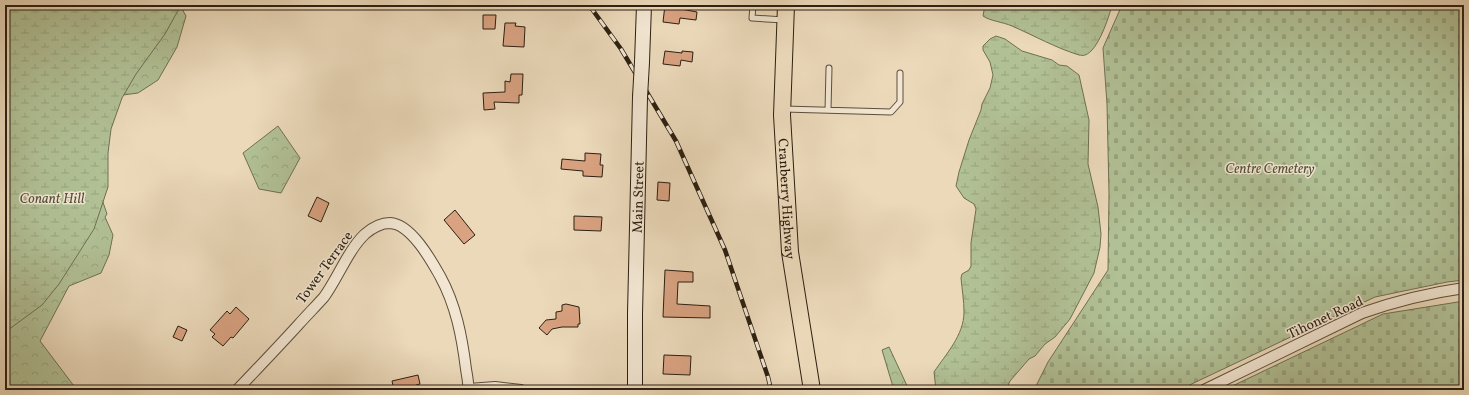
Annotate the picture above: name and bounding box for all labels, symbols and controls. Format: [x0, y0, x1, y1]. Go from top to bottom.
street label: Cranberry Highway [772, 138, 799, 261]
park label: Centre Cemetery [1225, 160, 1315, 179]
street label: Main Street [629, 161, 650, 233]
park label: Conant Hill [19, 190, 85, 209]
street label: Tower Terrace [292, 227, 358, 308]
street label: Tihonet Road [1285, 292, 1367, 344]

